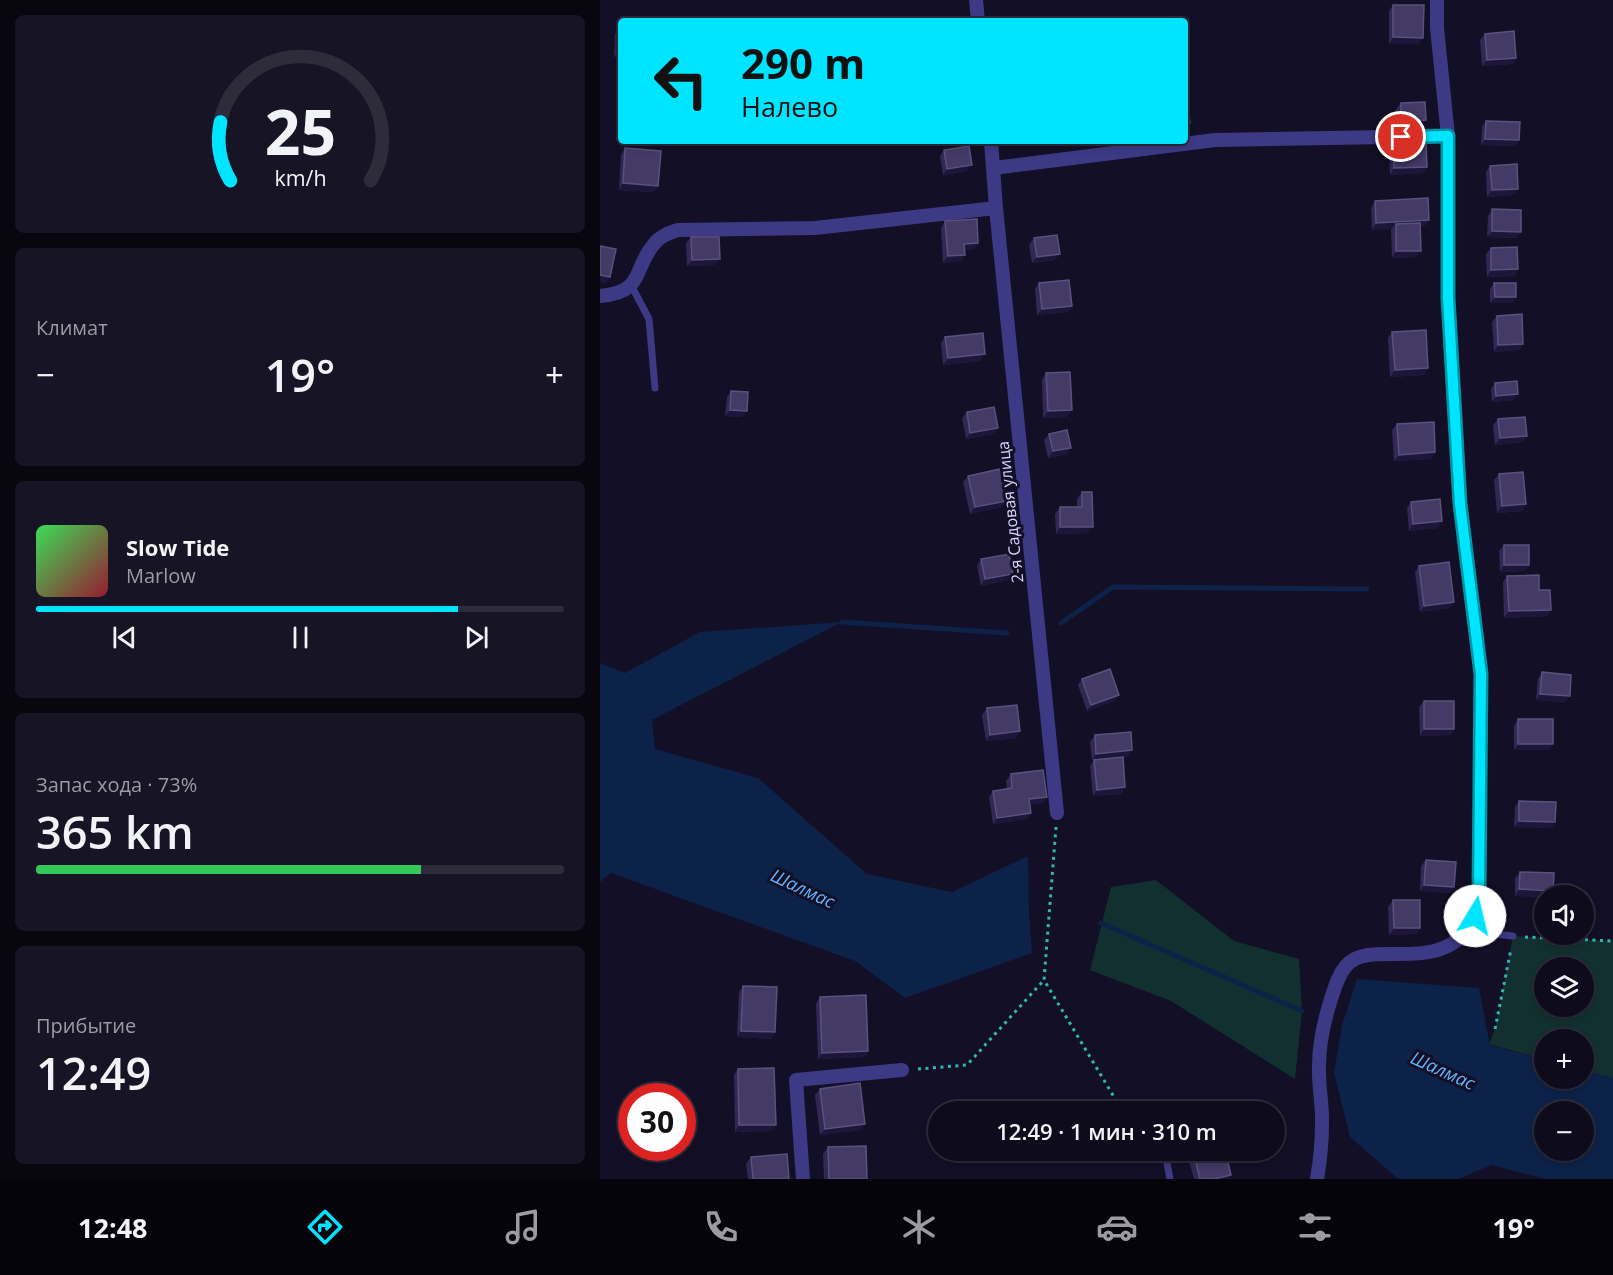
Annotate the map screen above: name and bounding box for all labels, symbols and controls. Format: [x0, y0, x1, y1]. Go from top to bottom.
text: 290 m [741, 34, 865, 91]
icon: left [642, 42, 720, 120]
text: 25 [264, 88, 336, 173]
text: Налево [741, 88, 838, 125]
pin [1375, 111, 1426, 162]
icon: arrive [1384, 120, 1417, 153]
text: km/h [274, 163, 326, 192]
text: Климат [36, 314, 108, 341]
text: 19° [265, 344, 335, 405]
text: − [36, 352, 55, 397]
text: + [545, 352, 564, 397]
street label: 2-я Садовая улица [992, 440, 1028, 584]
text: Slow Tide [126, 532, 229, 562]
text: Marlow [126, 562, 196, 589]
icon: previous [108, 621, 141, 654]
icon: pause [284, 621, 317, 654]
icon: next [460, 621, 493, 654]
text: Запас хода · 73% [36, 771, 197, 798]
text: 365 km [36, 801, 194, 862]
water label: Шалмас [767, 863, 840, 914]
position arrow [1443, 884, 1507, 948]
map controls [1534, 885, 1594, 1161]
button: sound [1534, 885, 1594, 945]
button: layers [1534, 957, 1594, 1017]
text: Прибытие [36, 1012, 136, 1039]
button: + [1534, 1029, 1594, 1089]
text: 12:49 [36, 1042, 151, 1103]
water label: Шалмас [1407, 1045, 1480, 1095]
speed limit sign: 30 [618, 1083, 696, 1161]
button: − [1534, 1101, 1594, 1161]
text: 12:49 · 1 мин · 310 m [996, 1116, 1217, 1146]
icon: directions [304, 1206, 346, 1248]
icon: music [502, 1206, 544, 1248]
icon: phone [700, 1206, 742, 1248]
icon: climate [898, 1206, 940, 1248]
icon: car [1096, 1206, 1138, 1248]
icon: filters [1294, 1206, 1336, 1248]
text: 12:48 [78, 1209, 148, 1246]
text: 19° [1492, 1209, 1535, 1246]

